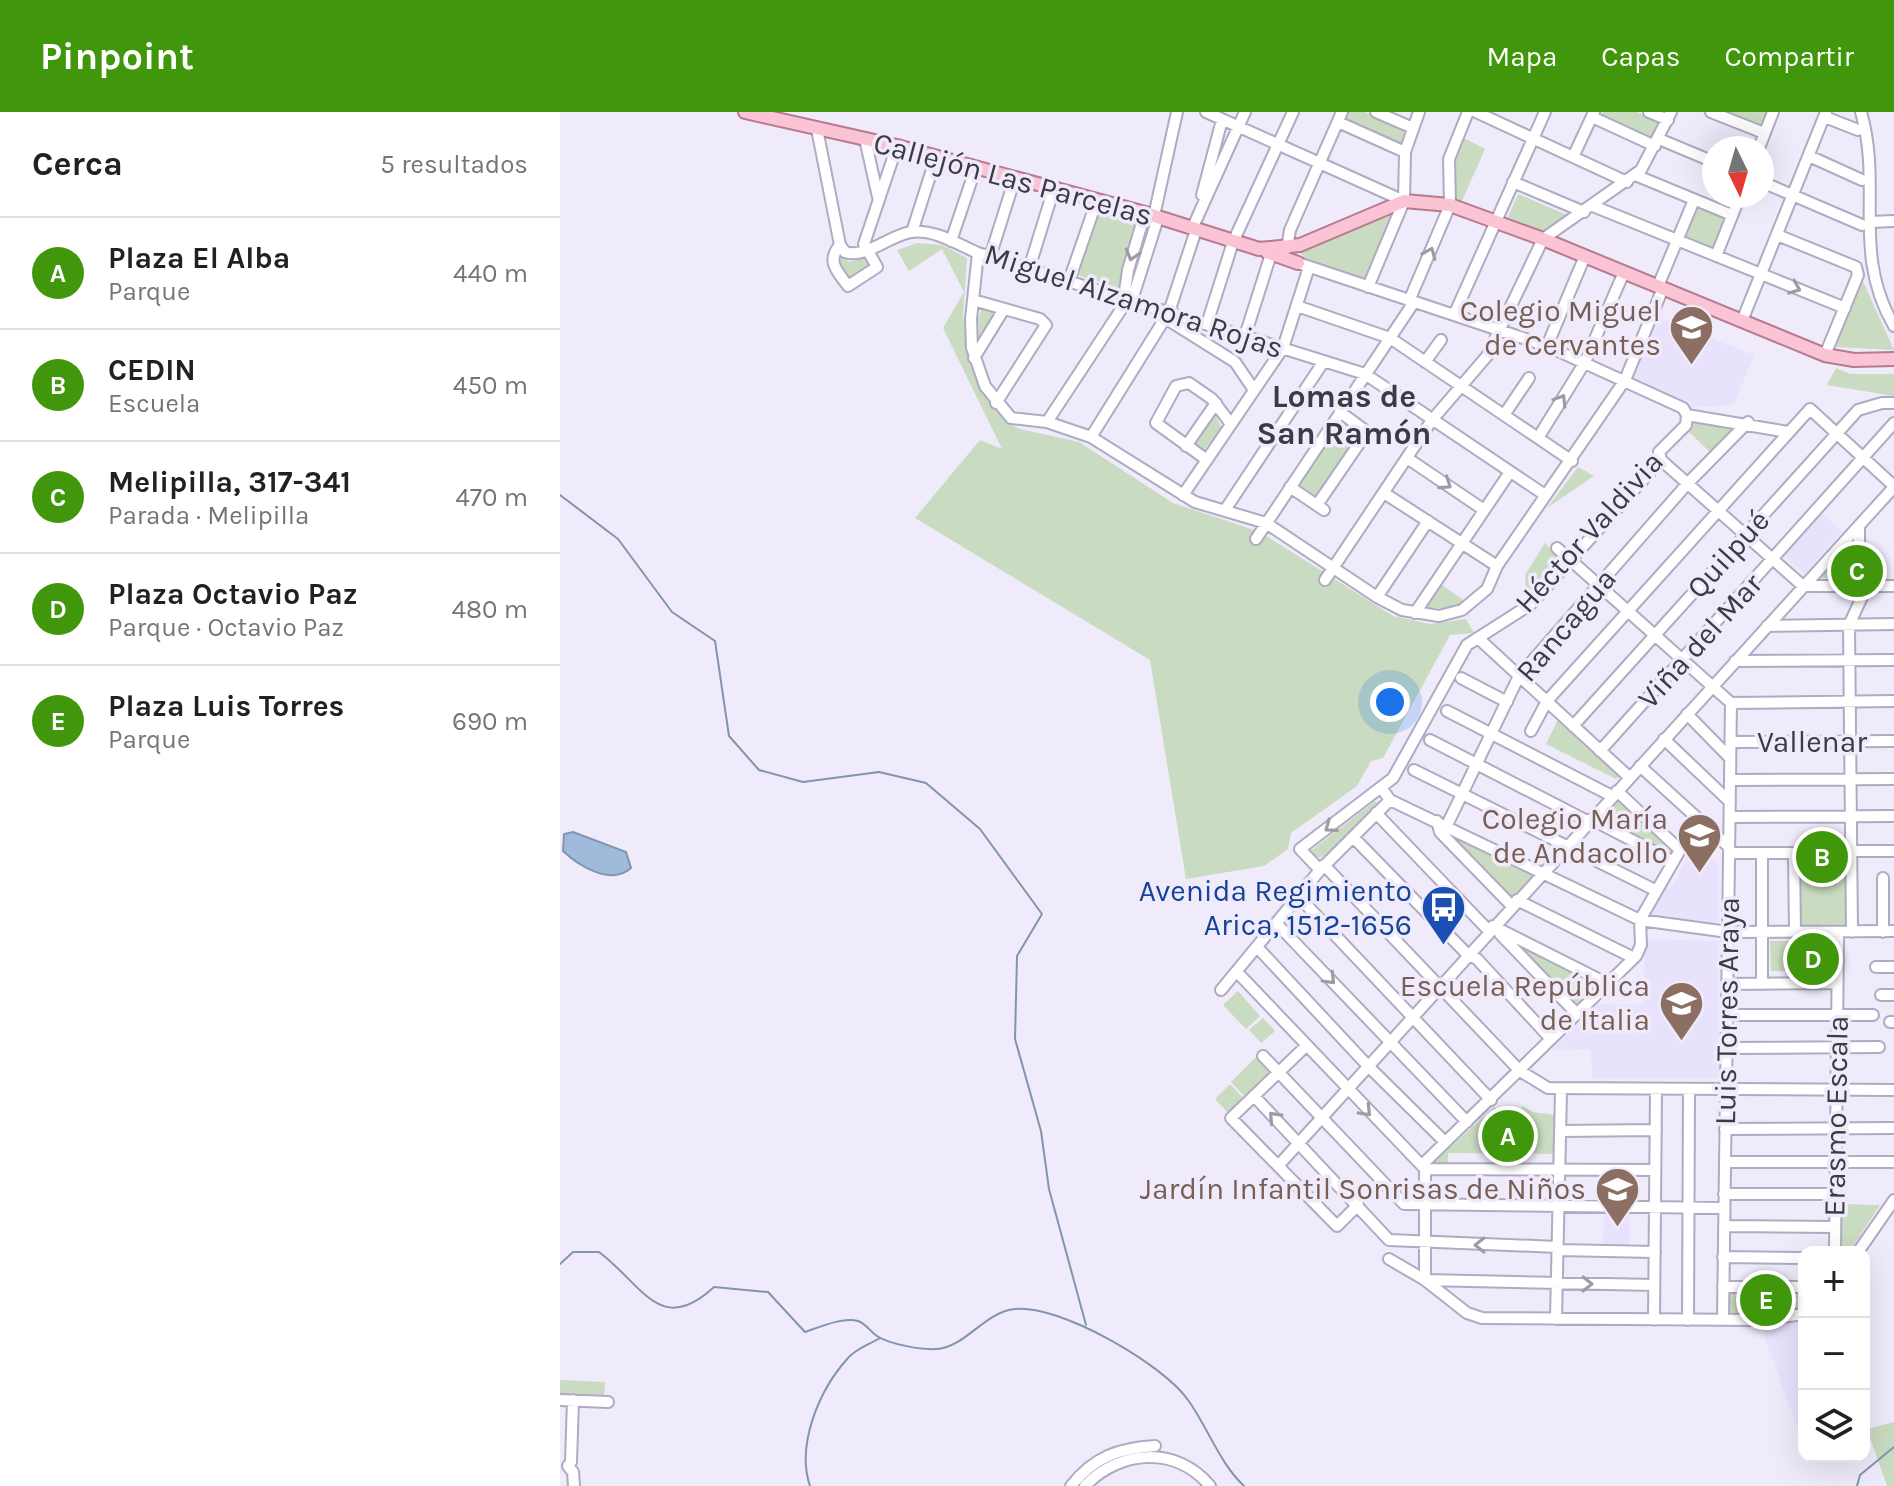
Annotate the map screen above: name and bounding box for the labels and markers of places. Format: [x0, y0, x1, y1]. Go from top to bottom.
place label: Colegio Miguel de Cervantes [1460, 293, 1661, 363]
school or university icon: Colegio Miguel de Cervantes [1668, 304, 1716, 367]
pin: C [1831, 541, 1883, 601]
place label: Colegio María de Andacollo [1482, 801, 1668, 871]
school or university icon: Colegio María de Andacollo [1675, 812, 1723, 875]
pin: B [1796, 827, 1848, 887]
place label: Avenida Regimiento Arica, 1512-1656 [1139, 873, 1412, 943]
bus stop icon: Avenida Regimiento Arica, 1512-1656 [1419, 884, 1467, 947]
pin: D [1787, 929, 1839, 989]
place label: Escuela República de Italia [1400, 968, 1650, 1038]
school or university icon: Escuela República de Italia [1657, 979, 1705, 1042]
pin: A [1482, 1106, 1534, 1166]
school or university icon: Jardín Infantil Sonrisas de Niños [1593, 1165, 1641, 1228]
place label: Jardín Infantil Sonrisas de Niños [1140, 1171, 1586, 1207]
pin: E [1740, 1270, 1792, 1330]

